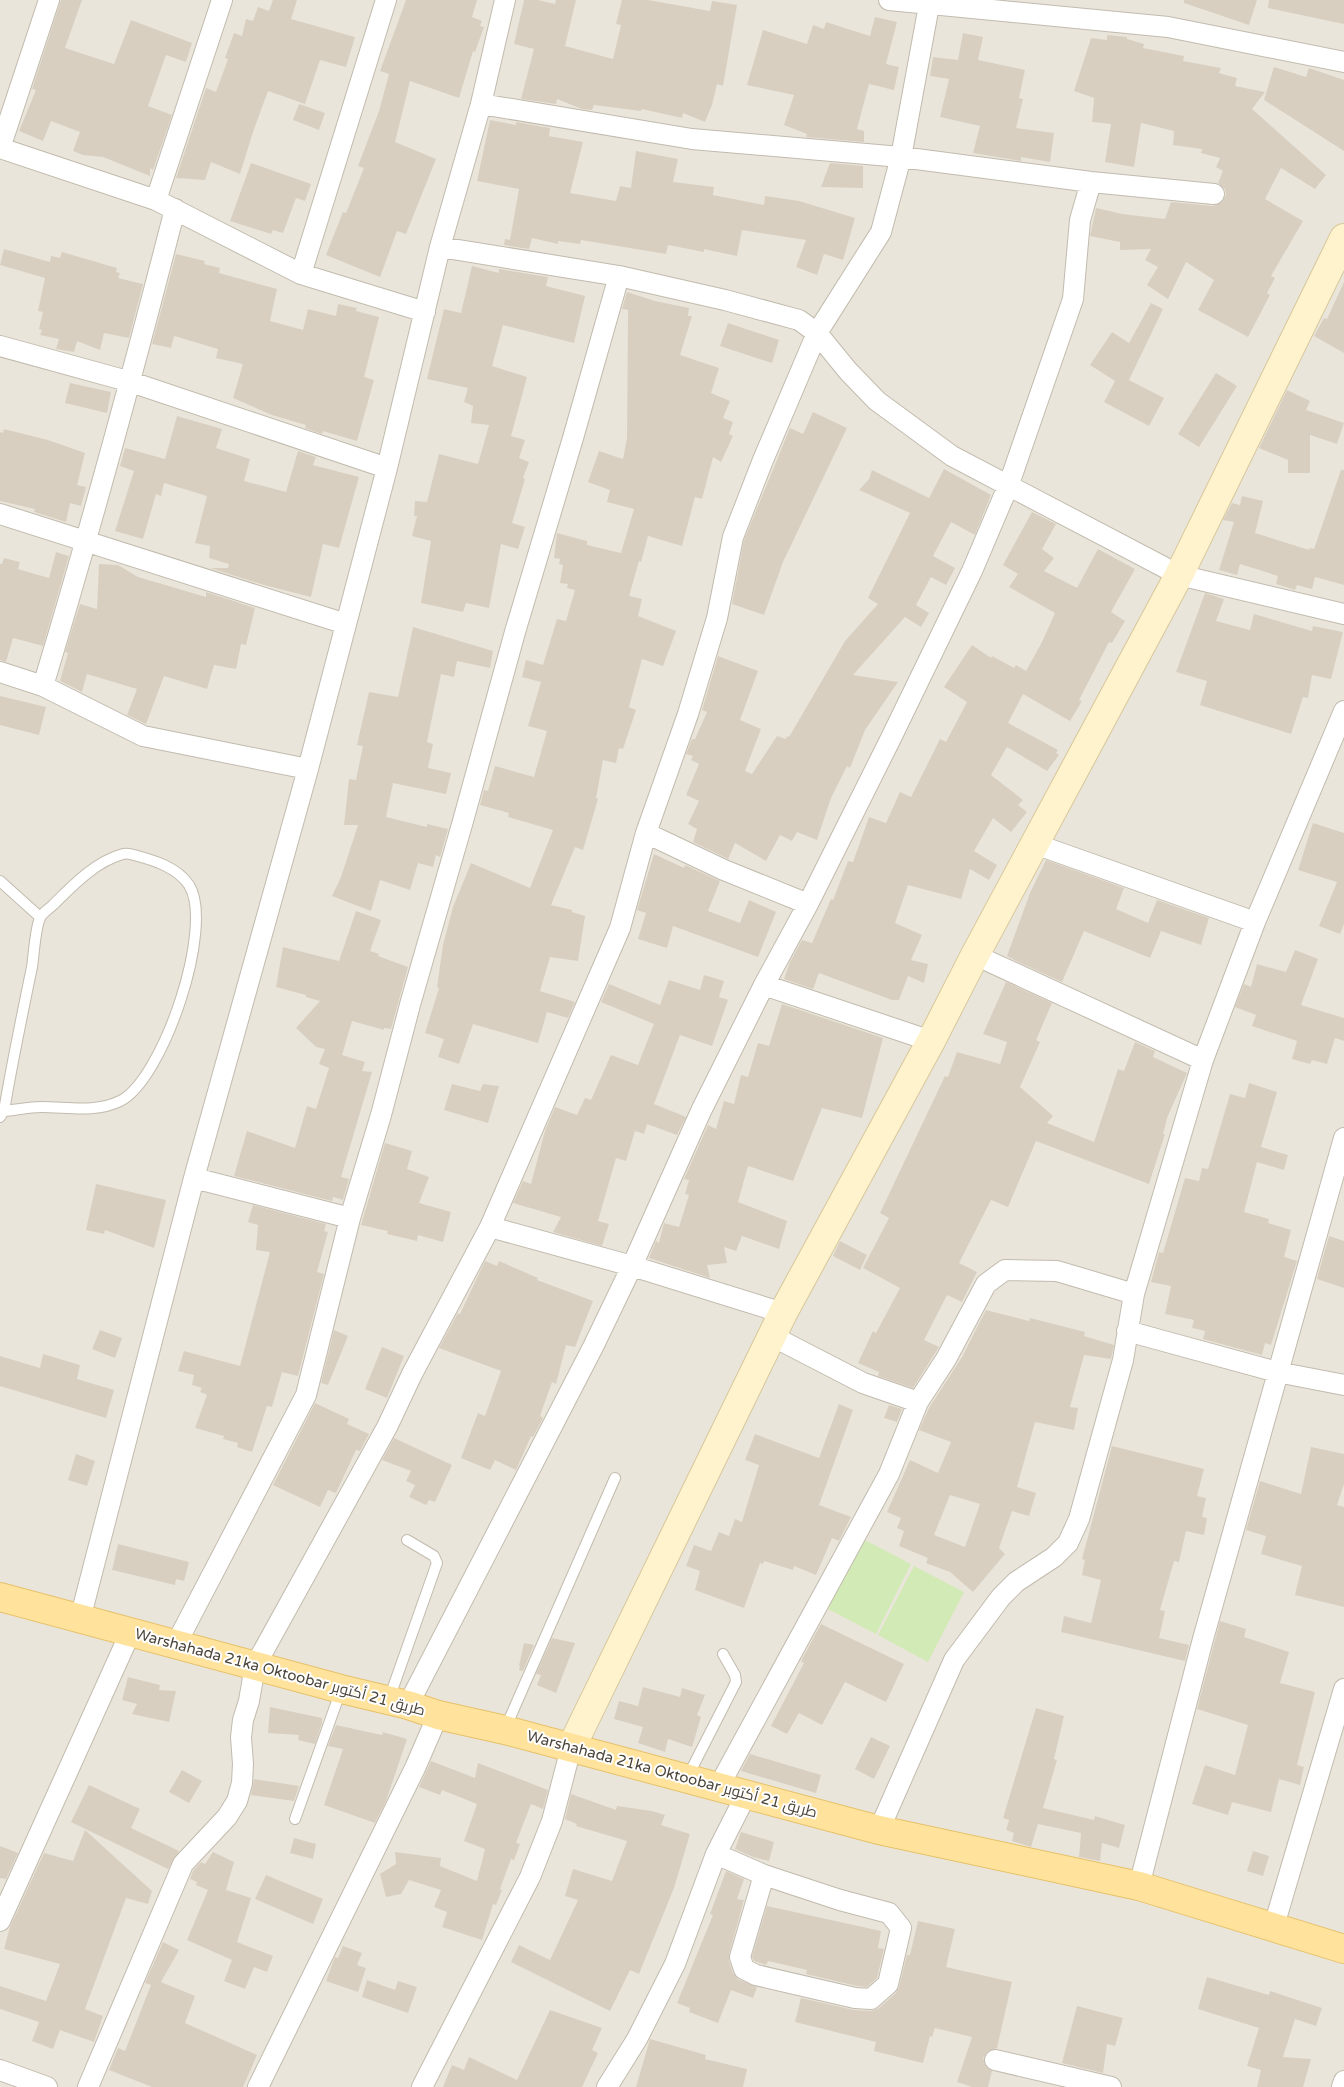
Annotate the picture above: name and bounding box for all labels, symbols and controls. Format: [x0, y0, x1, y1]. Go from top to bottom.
street label: Warshahada 21ka Oktoobar طريق 21 أكتوبر [133, 1624, 427, 1720]
street label: Warshahada 21ka Oktoobar طريق 21 أكتوبر [525, 1726, 819, 1822]

